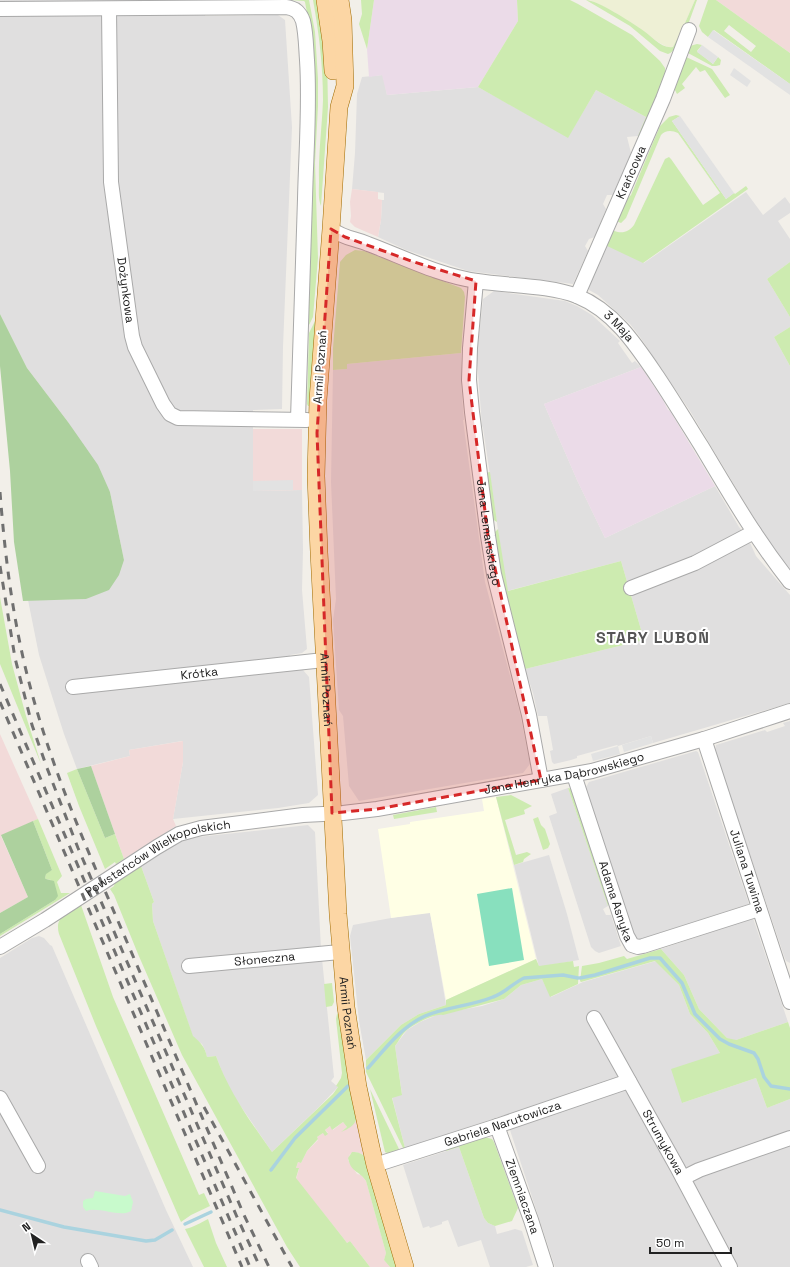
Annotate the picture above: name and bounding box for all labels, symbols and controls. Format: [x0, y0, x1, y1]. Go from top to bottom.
street label: Krańcowa [612, 143, 650, 202]
street label: Dożynkowa [113, 256, 138, 324]
street label: 3 Maja [600, 307, 638, 345]
street label: Armii Poznań [309, 330, 331, 404]
street label: Jana Lemańskiego [473, 478, 505, 587]
district label: STARY LUBOŃ [596, 627, 710, 648]
street label: Armii Poznań [316, 653, 336, 727]
street label: Krótka [180, 663, 219, 683]
street label: Jana Henryka Dąbrowskiego [483, 749, 646, 798]
street label: Powstańców Wielkopolskich [82, 816, 231, 900]
street label: Juliana Tuwima [726, 827, 768, 915]
street label: Adama Asnyka [595, 859, 637, 945]
street label: Słoneczna [233, 948, 296, 970]
street label: Armii Poznań [335, 976, 360, 1051]
street label: Gabriela Narutowicza [442, 1097, 563, 1150]
street label: Strumykowa [639, 1107, 688, 1178]
street label: Ziemniaczana [502, 1157, 543, 1236]
north arrow [12, 1215, 52, 1255]
text: N [19, 1219, 33, 1235]
scale bar [650, 1229, 731, 1255]
text: 50 m [656, 1235, 684, 1251]

